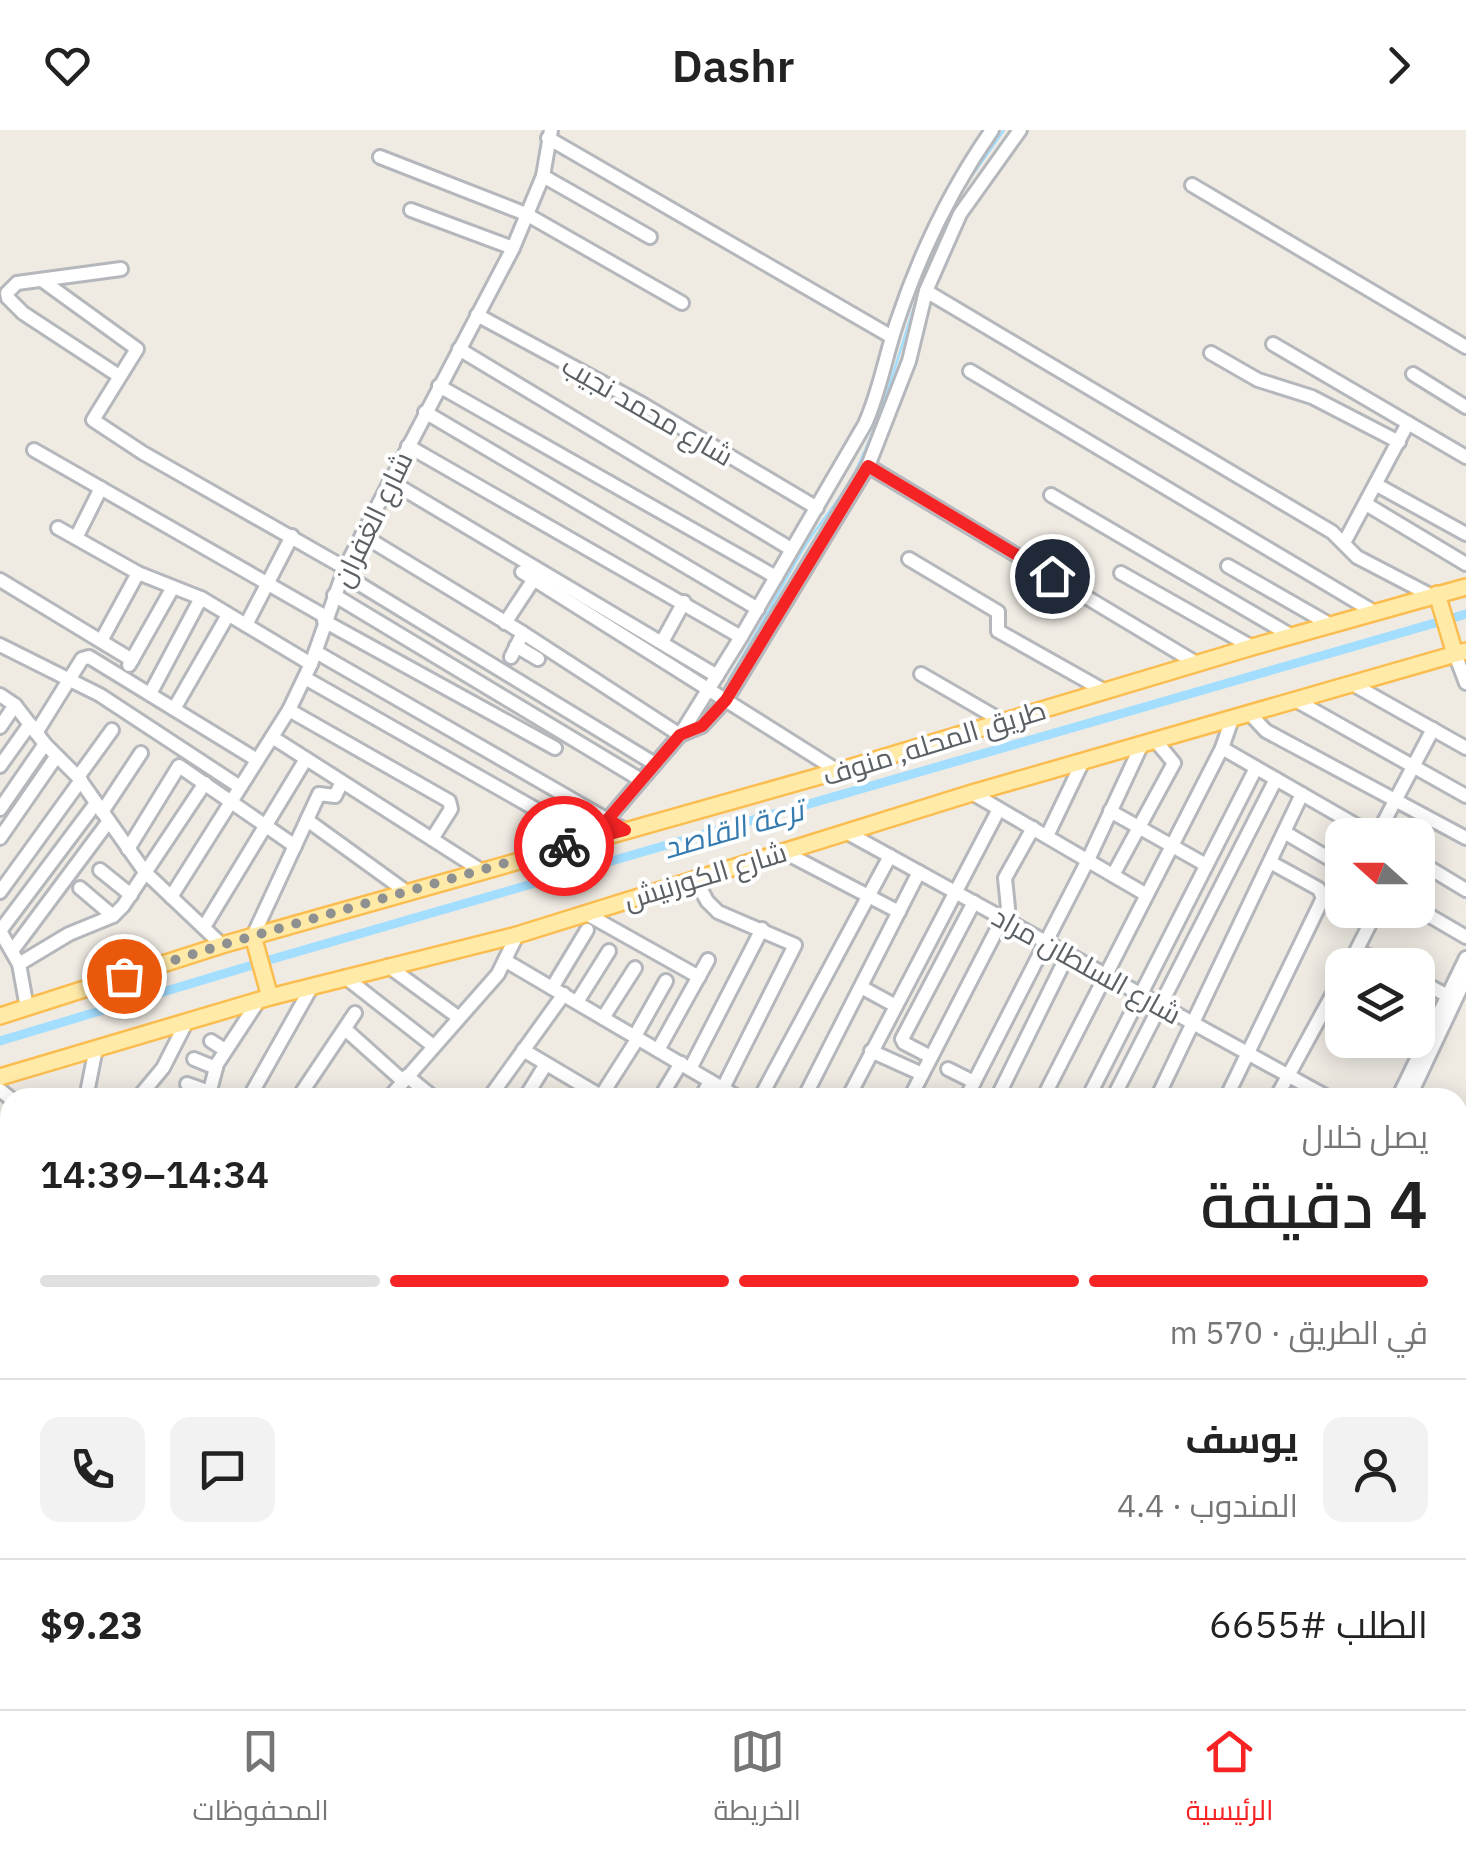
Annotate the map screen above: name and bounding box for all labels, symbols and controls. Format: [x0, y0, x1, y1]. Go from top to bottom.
text: Dashr [672, 36, 794, 94]
icon: heart [40, 38, 95, 93]
icon: forward [1371, 38, 1426, 93]
street label: شارع محمد نجيب [555, 346, 740, 475]
street label: شارع الغفران [323, 445, 422, 593]
pin [1010, 534, 1095, 619]
icon: home [1025, 549, 1080, 604]
street label: طريق المحله, منوف [818, 690, 1050, 794]
water label: ترعة القاصد [658, 788, 812, 867]
courier [514, 796, 614, 896]
north arrow [1325, 818, 1435, 928]
map controls [1325, 818, 1435, 1058]
icon: bike [537, 819, 592, 874]
street label: شارع الكورنيش [619, 833, 791, 918]
street label: شارع السلطان مراد [985, 898, 1188, 1033]
pin [82, 934, 167, 1019]
button: layers [1325, 948, 1435, 1058]
icon: bag [97, 949, 152, 1004]
text: يصل خلال [1302, 1115, 1428, 1157]
text: 14:34–14:39 [40, 1149, 269, 1198]
text: 4 دقيقة [1201, 1161, 1428, 1246]
text: في الطريق · 570 m [1170, 1311, 1428, 1353]
text: يوسف [1185, 1414, 1298, 1463]
button: phone [40, 1417, 145, 1522]
button: chat [170, 1417, 275, 1522]
button: person [1323, 1417, 1428, 1522]
text: المندوب · 4.4 [1117, 1484, 1298, 1526]
text: الطلب #6655 [1209, 1599, 1428, 1648]
text: $9.23 [40, 1600, 143, 1649]
tab: المحفوظات [192, 1724, 329, 1836]
tab: الخريطة [714, 1724, 801, 1836]
tab: الرئيسية [1186, 1724, 1274, 1836]

